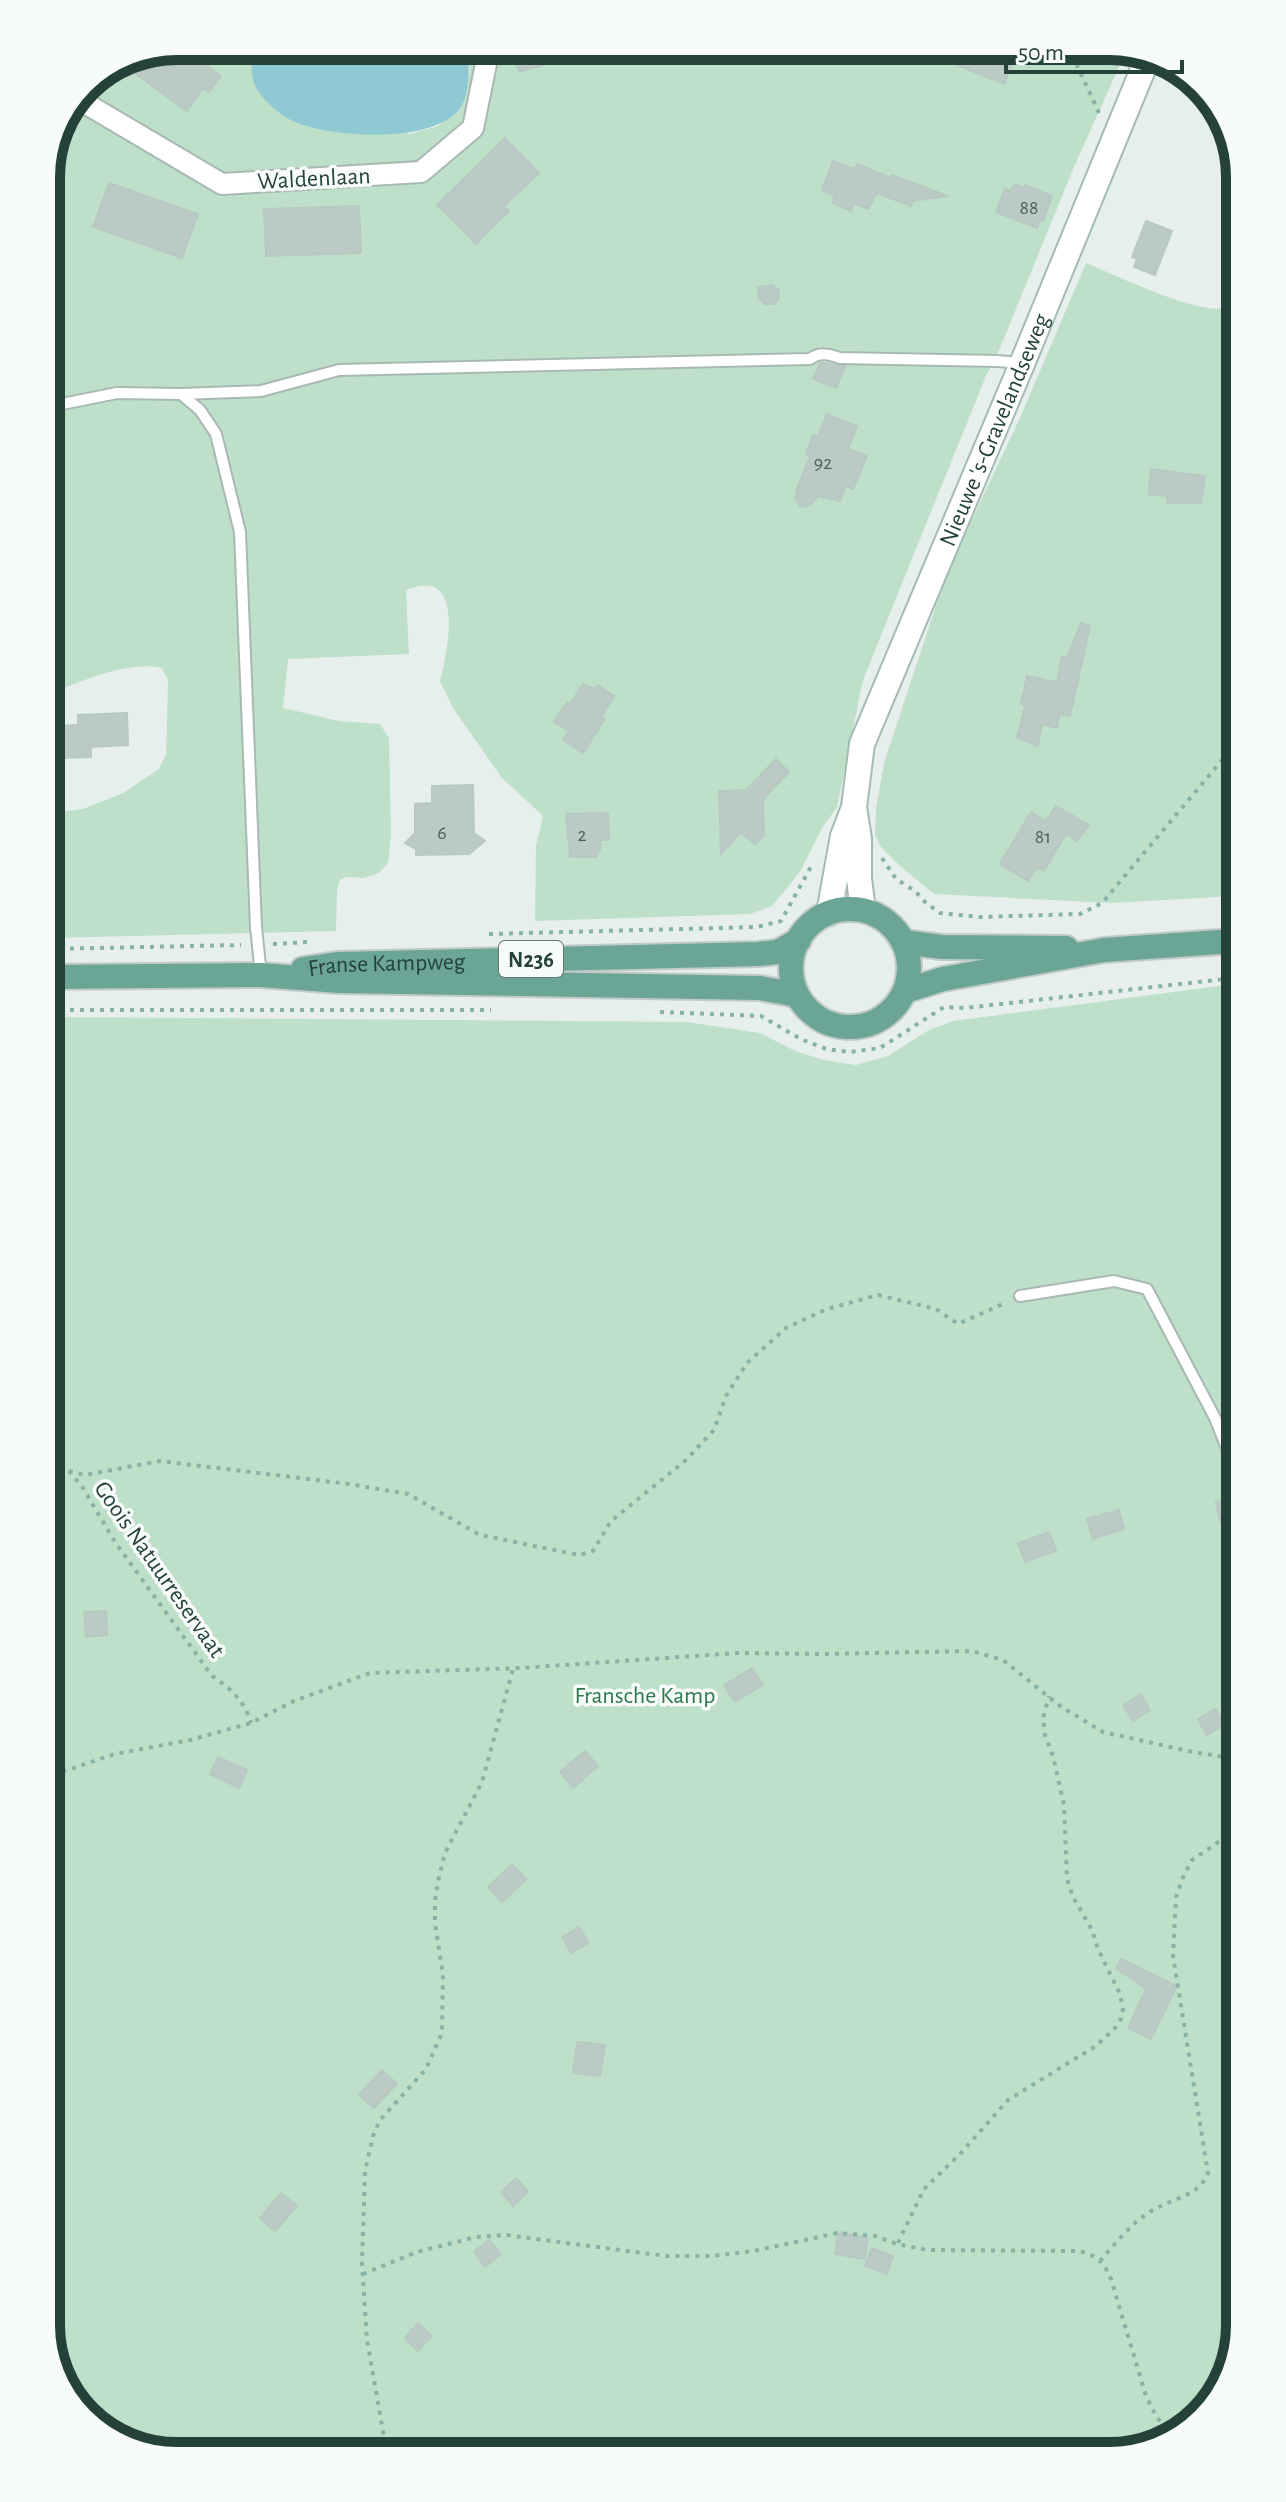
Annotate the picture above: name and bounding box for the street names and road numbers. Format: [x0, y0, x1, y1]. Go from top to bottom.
street label: Waldenlaan [257, 164, 371, 194]
street label: Nieuwe 's-Gravelandseweg [936, 310, 1054, 550]
road number: N236 [499, 941, 563, 977]
street label: Franse Kampweg [307, 950, 466, 981]
street label: Goois Natuurreservaat [89, 1477, 229, 1662]

